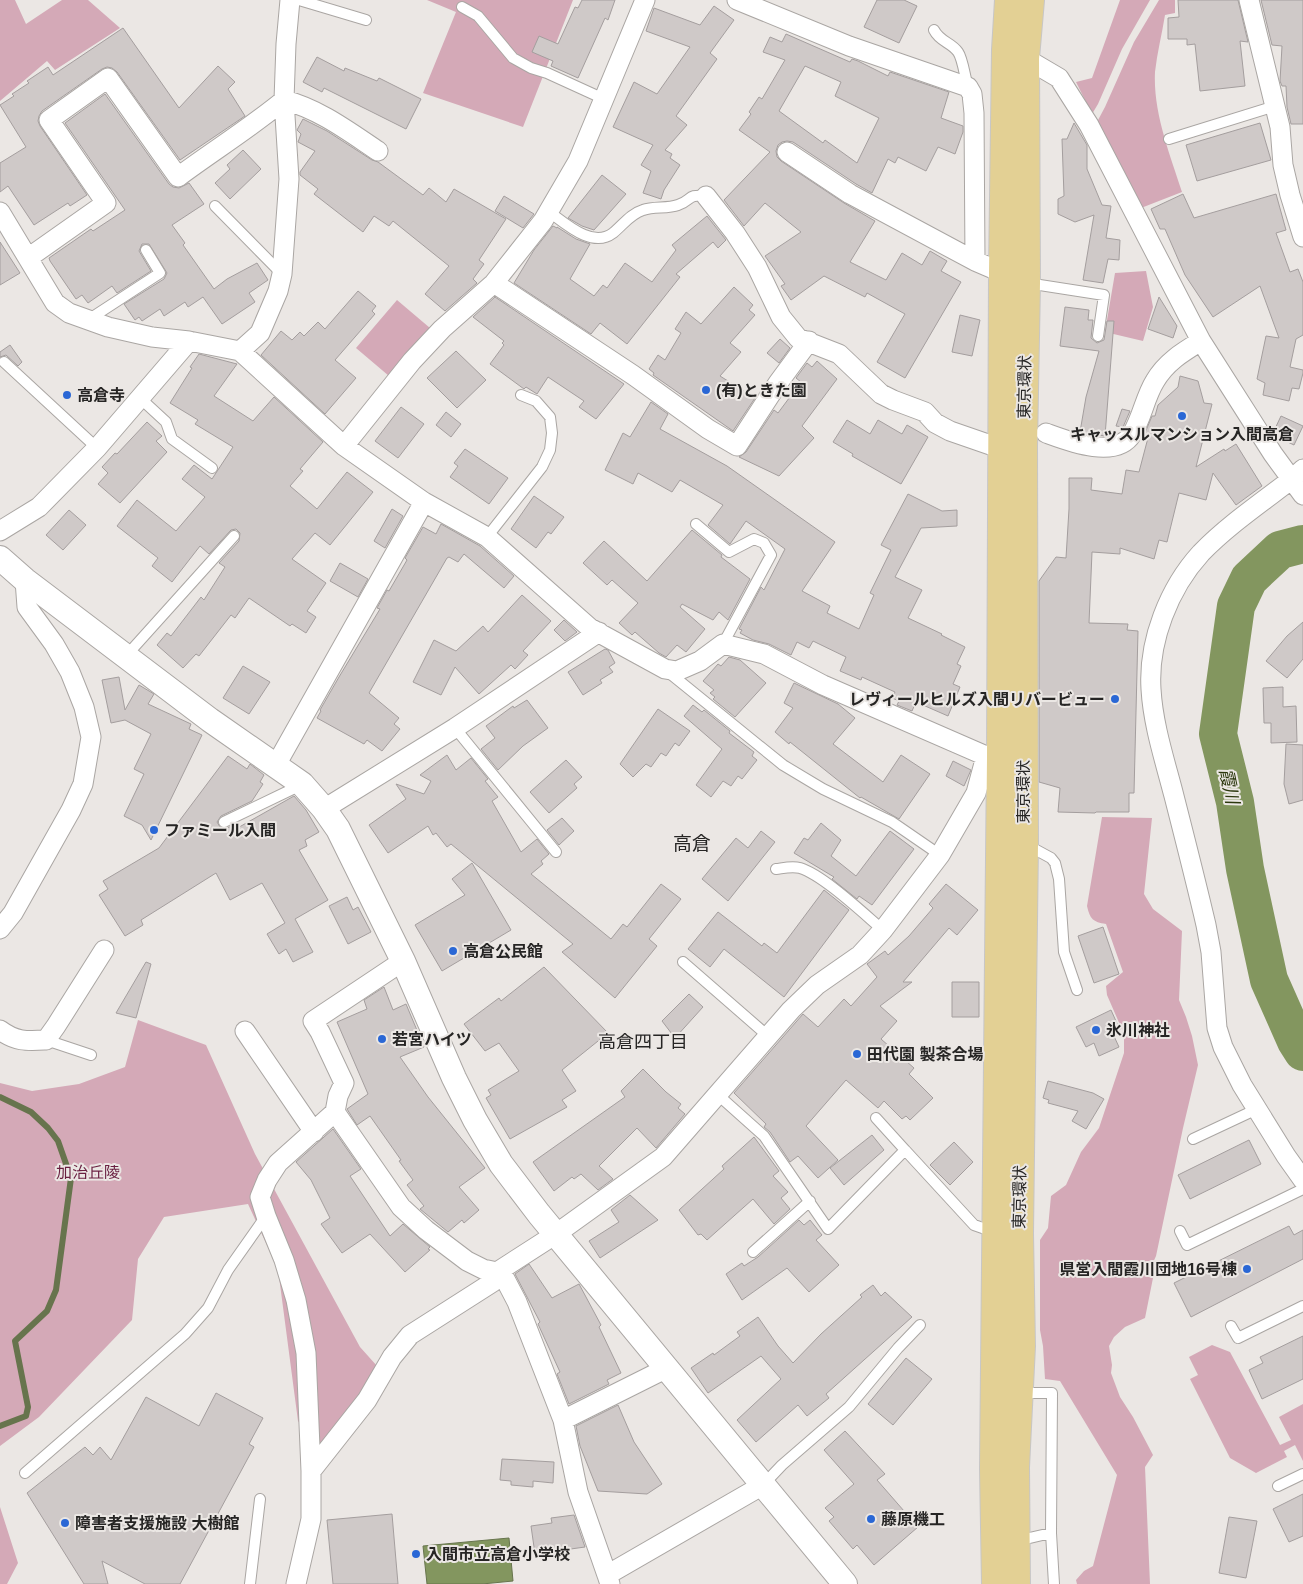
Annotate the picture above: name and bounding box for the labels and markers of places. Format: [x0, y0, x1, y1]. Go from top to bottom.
place label: (有)ときた園 [716, 382, 807, 399]
marker: (有)ときた園 [700, 384, 712, 396]
place label: 高倉寺 [77, 387, 125, 404]
marker: 高倉寺 [61, 389, 73, 401]
marker: キャッスルマンション入間高倉 [1176, 410, 1188, 422]
place label: キャッスルマンション入間高倉 [1070, 426, 1294, 443]
place label: レヴィールヒルズ入間リバービュー [849, 691, 1105, 708]
marker: レヴィールヒルズ入間リバービュー [1109, 693, 1121, 705]
place label: ファミール入間 [164, 822, 276, 839]
marker: ファミール入間 [148, 824, 160, 836]
place label: 高倉公民館 [463, 943, 543, 960]
marker: 高倉公民館 [447, 945, 459, 957]
place label: 氷川神社 [1106, 1021, 1170, 1039]
marker: 氷川神社 [1090, 1024, 1102, 1036]
place label: 若宮ハイツ [392, 1031, 472, 1048]
marker: 若宮ハイツ [376, 1033, 388, 1045]
place label: 田代園 製茶合場 [867, 1045, 983, 1063]
marker: 田代園 製茶合場 [851, 1048, 863, 1060]
place label: 県営入間霞川団地16号棟 [1059, 1260, 1237, 1278]
marker: 県営入間霞川団地16号棟 [1241, 1263, 1253, 1275]
place label: 藤原機工 [881, 1510, 945, 1528]
marker: 藤原機工 [865, 1513, 877, 1525]
place label: 障害者支援施設 大樹館 [75, 1514, 239, 1532]
marker: 障害者支援施設 大樹館 [59, 1517, 71, 1529]
place label: 入間市立高倉小学校 [426, 1546, 570, 1563]
marker: 入間市立高倉小学校 [410, 1548, 422, 1560]

